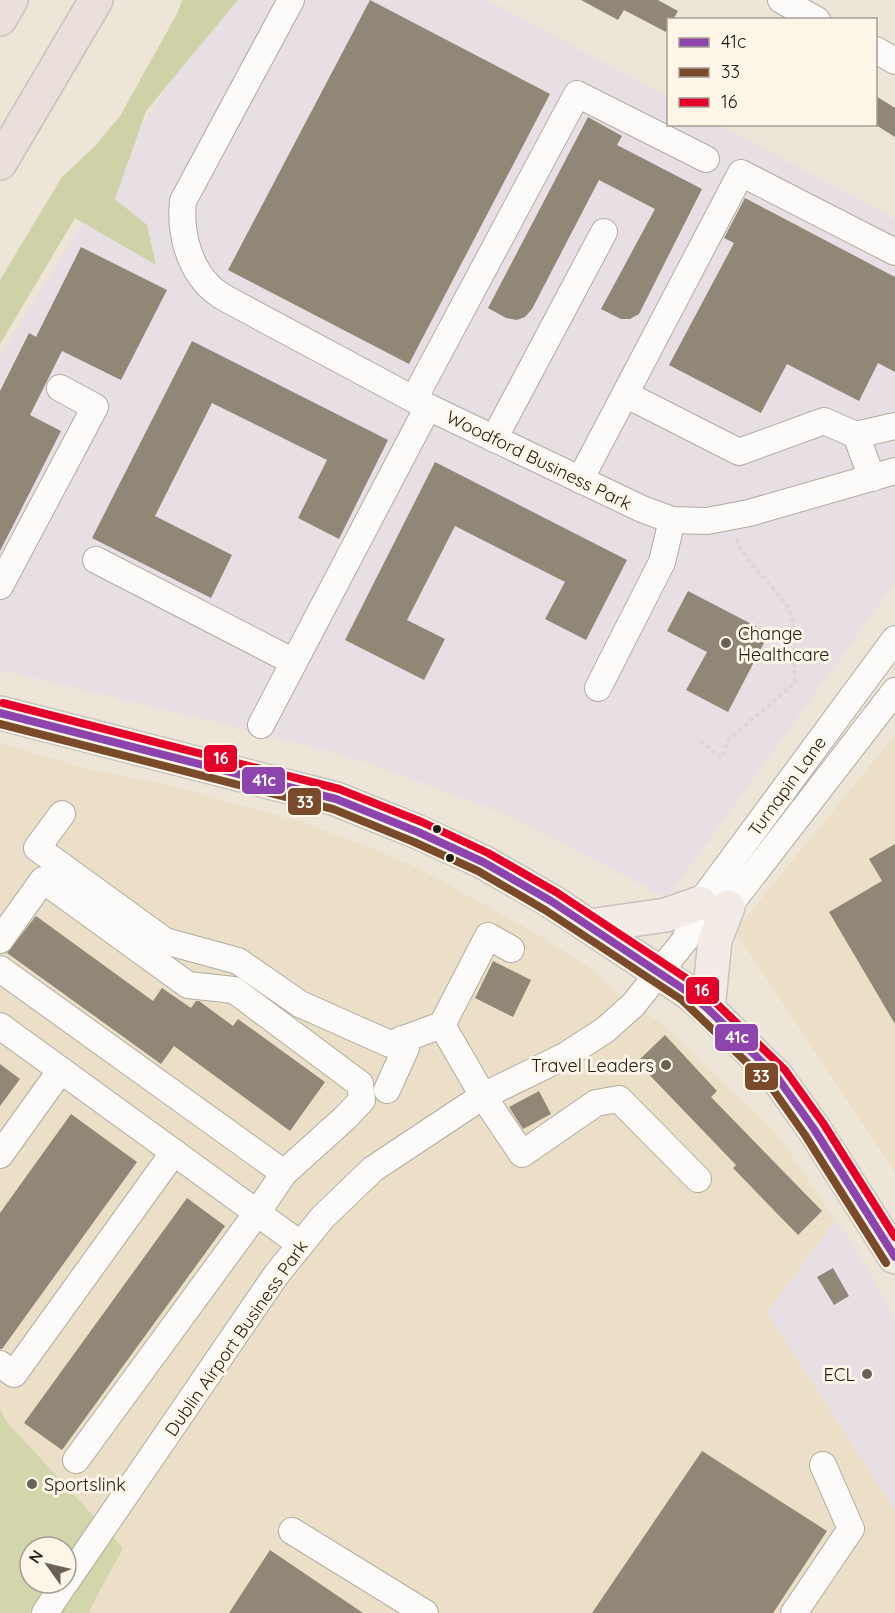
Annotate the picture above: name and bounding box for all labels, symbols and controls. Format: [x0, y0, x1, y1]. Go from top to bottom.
legend [667, 18, 877, 126]
text: 41c [721, 30, 746, 53]
text: 33 [721, 60, 740, 83]
text: 16 [721, 90, 738, 113]
street label: Woodford Business Park [442, 405, 636, 515]
place label: Change Healthcare [738, 622, 829, 666]
marker: Change Healthcare [719, 636, 733, 650]
street label: Turnapin Lane [743, 731, 831, 841]
line badge: 16 [203, 744, 238, 773]
text: 16 [213, 748, 229, 768]
line badge: 41c [241, 766, 286, 795]
text: 41c [252, 770, 276, 790]
line badge: 33 [287, 787, 322, 816]
text: 33 [296, 792, 314, 812]
unlabelled marker [431, 823, 443, 835]
unlabelled marker [444, 852, 456, 864]
line badge: 16 [685, 976, 720, 1005]
text: 16 [694, 980, 710, 1000]
line badge: 41c [714, 1023, 759, 1052]
text: 41c [725, 1027, 749, 1047]
place label: Travel Leaders [531, 1054, 654, 1077]
marker: Travel Leaders [659, 1058, 673, 1072]
line badge: 33 [744, 1062, 779, 1091]
text: 33 [752, 1066, 770, 1086]
street label: Dublin Airport Business Park [159, 1235, 313, 1441]
place label: ECL [823, 1363, 855, 1386]
marker: ECL [860, 1367, 874, 1381]
place label: Sportslink [44, 1473, 126, 1496]
marker: Sportslink [25, 1477, 39, 1491]
north arrow [18, 1535, 78, 1595]
text: N [24, 1546, 47, 1567]

